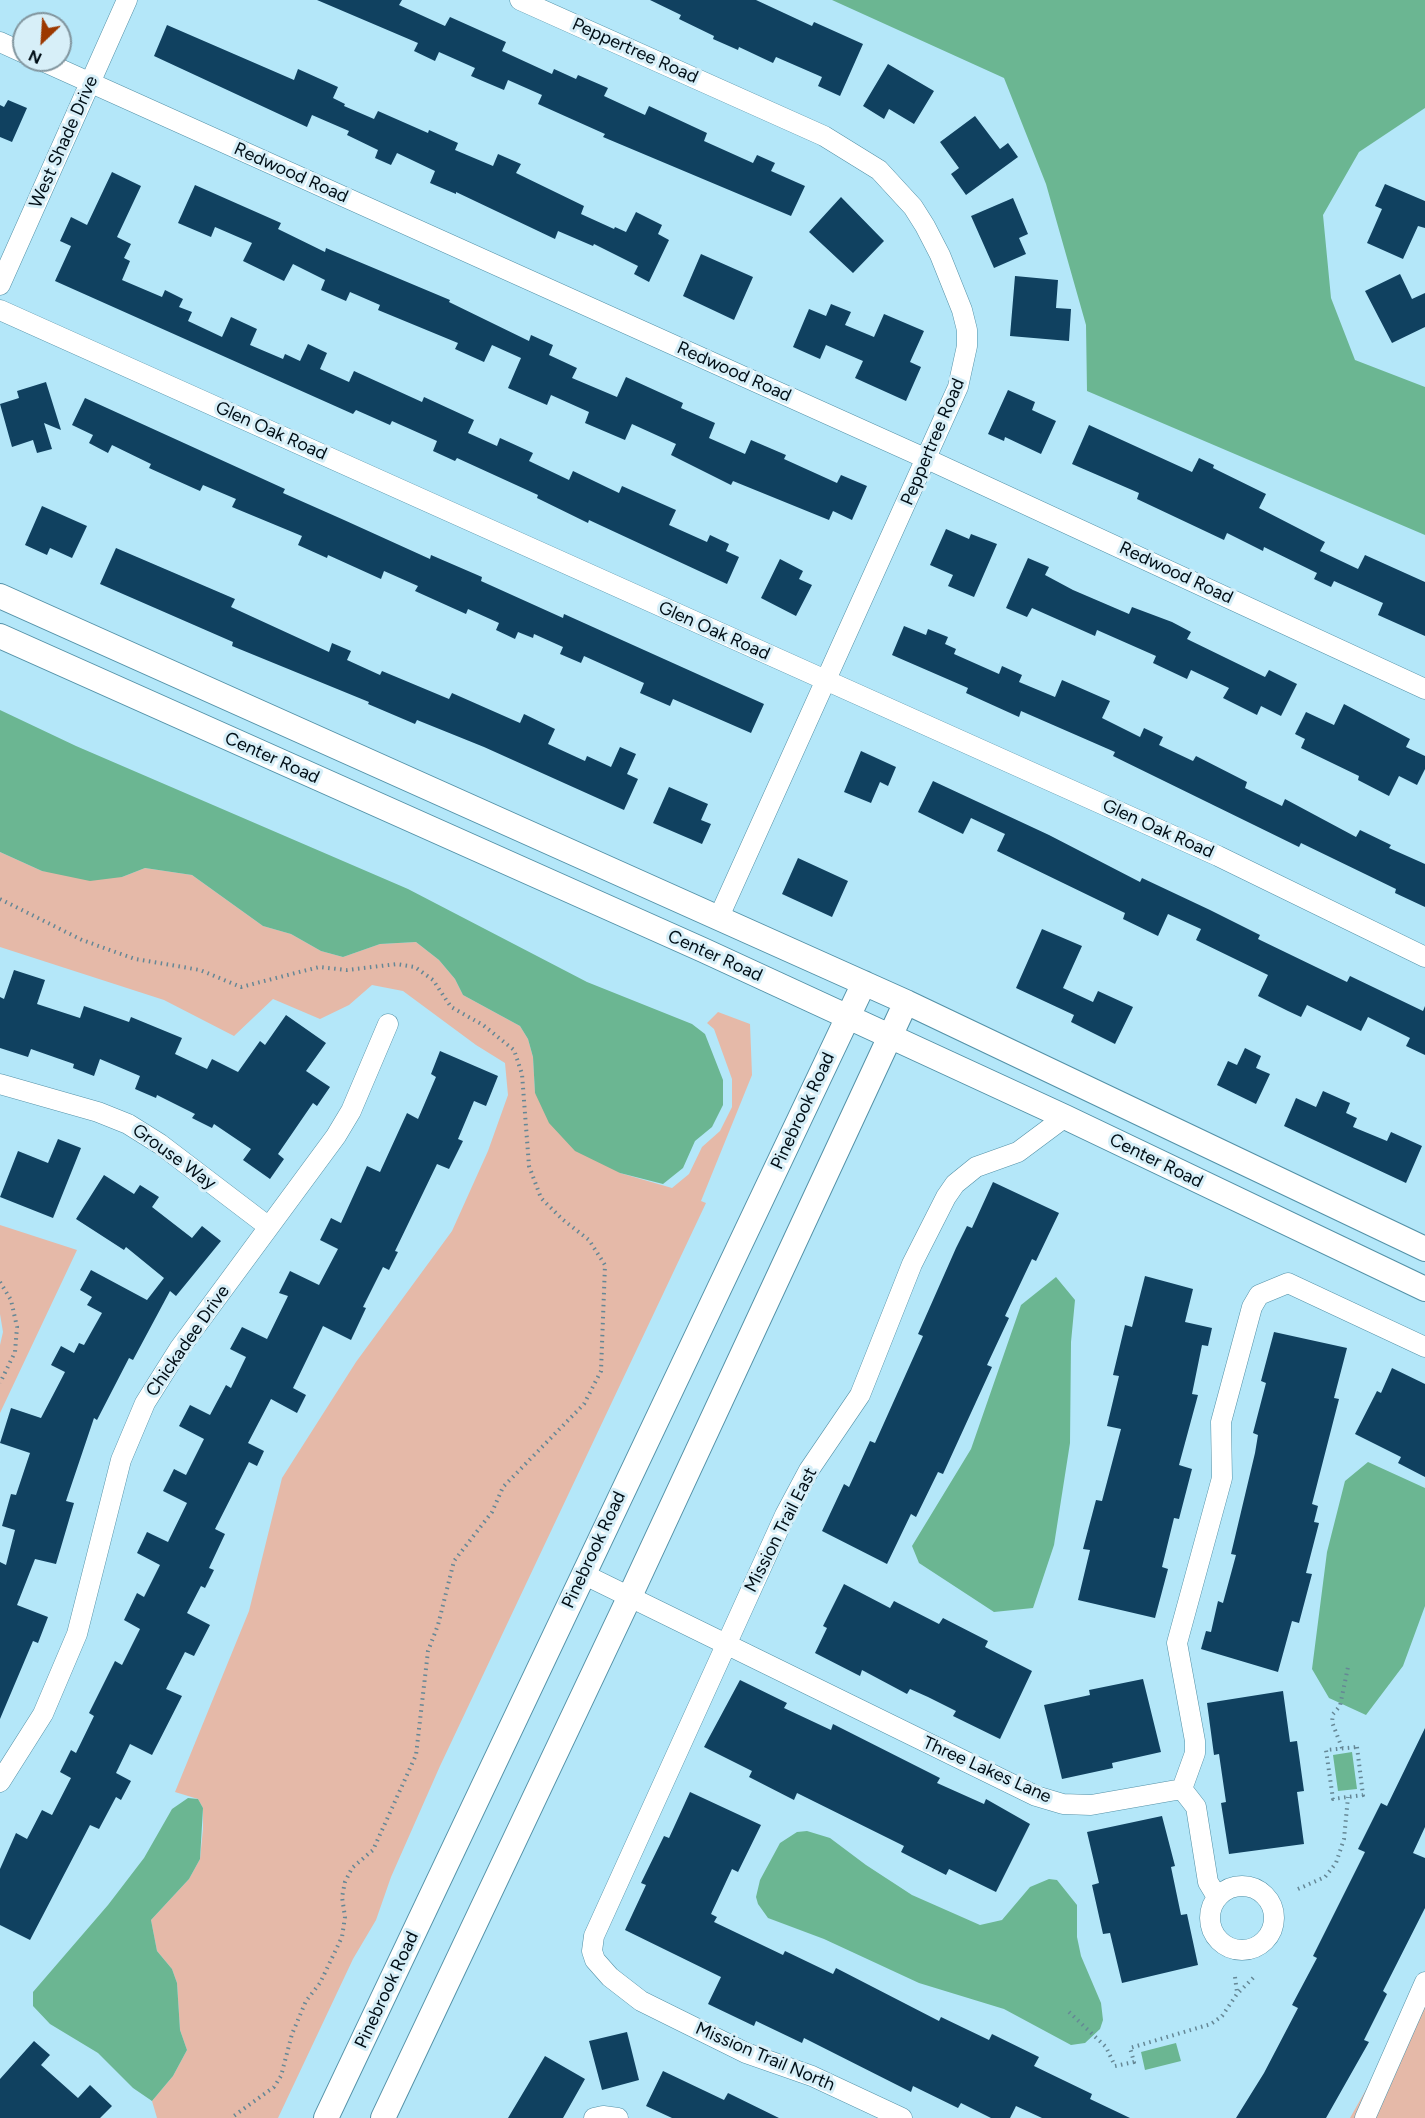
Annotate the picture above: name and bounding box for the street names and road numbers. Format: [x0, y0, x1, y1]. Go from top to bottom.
street label: Peppertree Road [569, 14, 701, 88]
street label: West Shade Drive [25, 72, 103, 212]
street label: Redwood Road [230, 138, 352, 208]
street label: Redwood Road [673, 337, 795, 407]
street label: Peppertree Road [897, 375, 969, 509]
street label: Glen Oak Road [212, 397, 330, 465]
street label: Redwood Road [1116, 537, 1236, 609]
street label: Glen Oak Road [655, 597, 773, 665]
street label: Center Road [221, 728, 323, 788]
street label: Glen Oak Road [1099, 795, 1217, 863]
street label: Center Road [664, 926, 766, 986]
street label: Pinebrook Road [766, 1049, 840, 1173]
street label: Grouse Way [128, 1119, 220, 1195]
street label: Center Road [1106, 1129, 1206, 1193]
street label: Chickadee Drive [142, 1281, 234, 1401]
street label: Mission Trail East [740, 1464, 822, 1596]
street label: Pinebrook Road [557, 1488, 631, 1612]
street label: Three Lakes Lane [919, 1732, 1055, 1808]
street label: Pinebrook Road [350, 1928, 424, 2052]
street label: Mission Trail North [692, 2018, 838, 2096]

